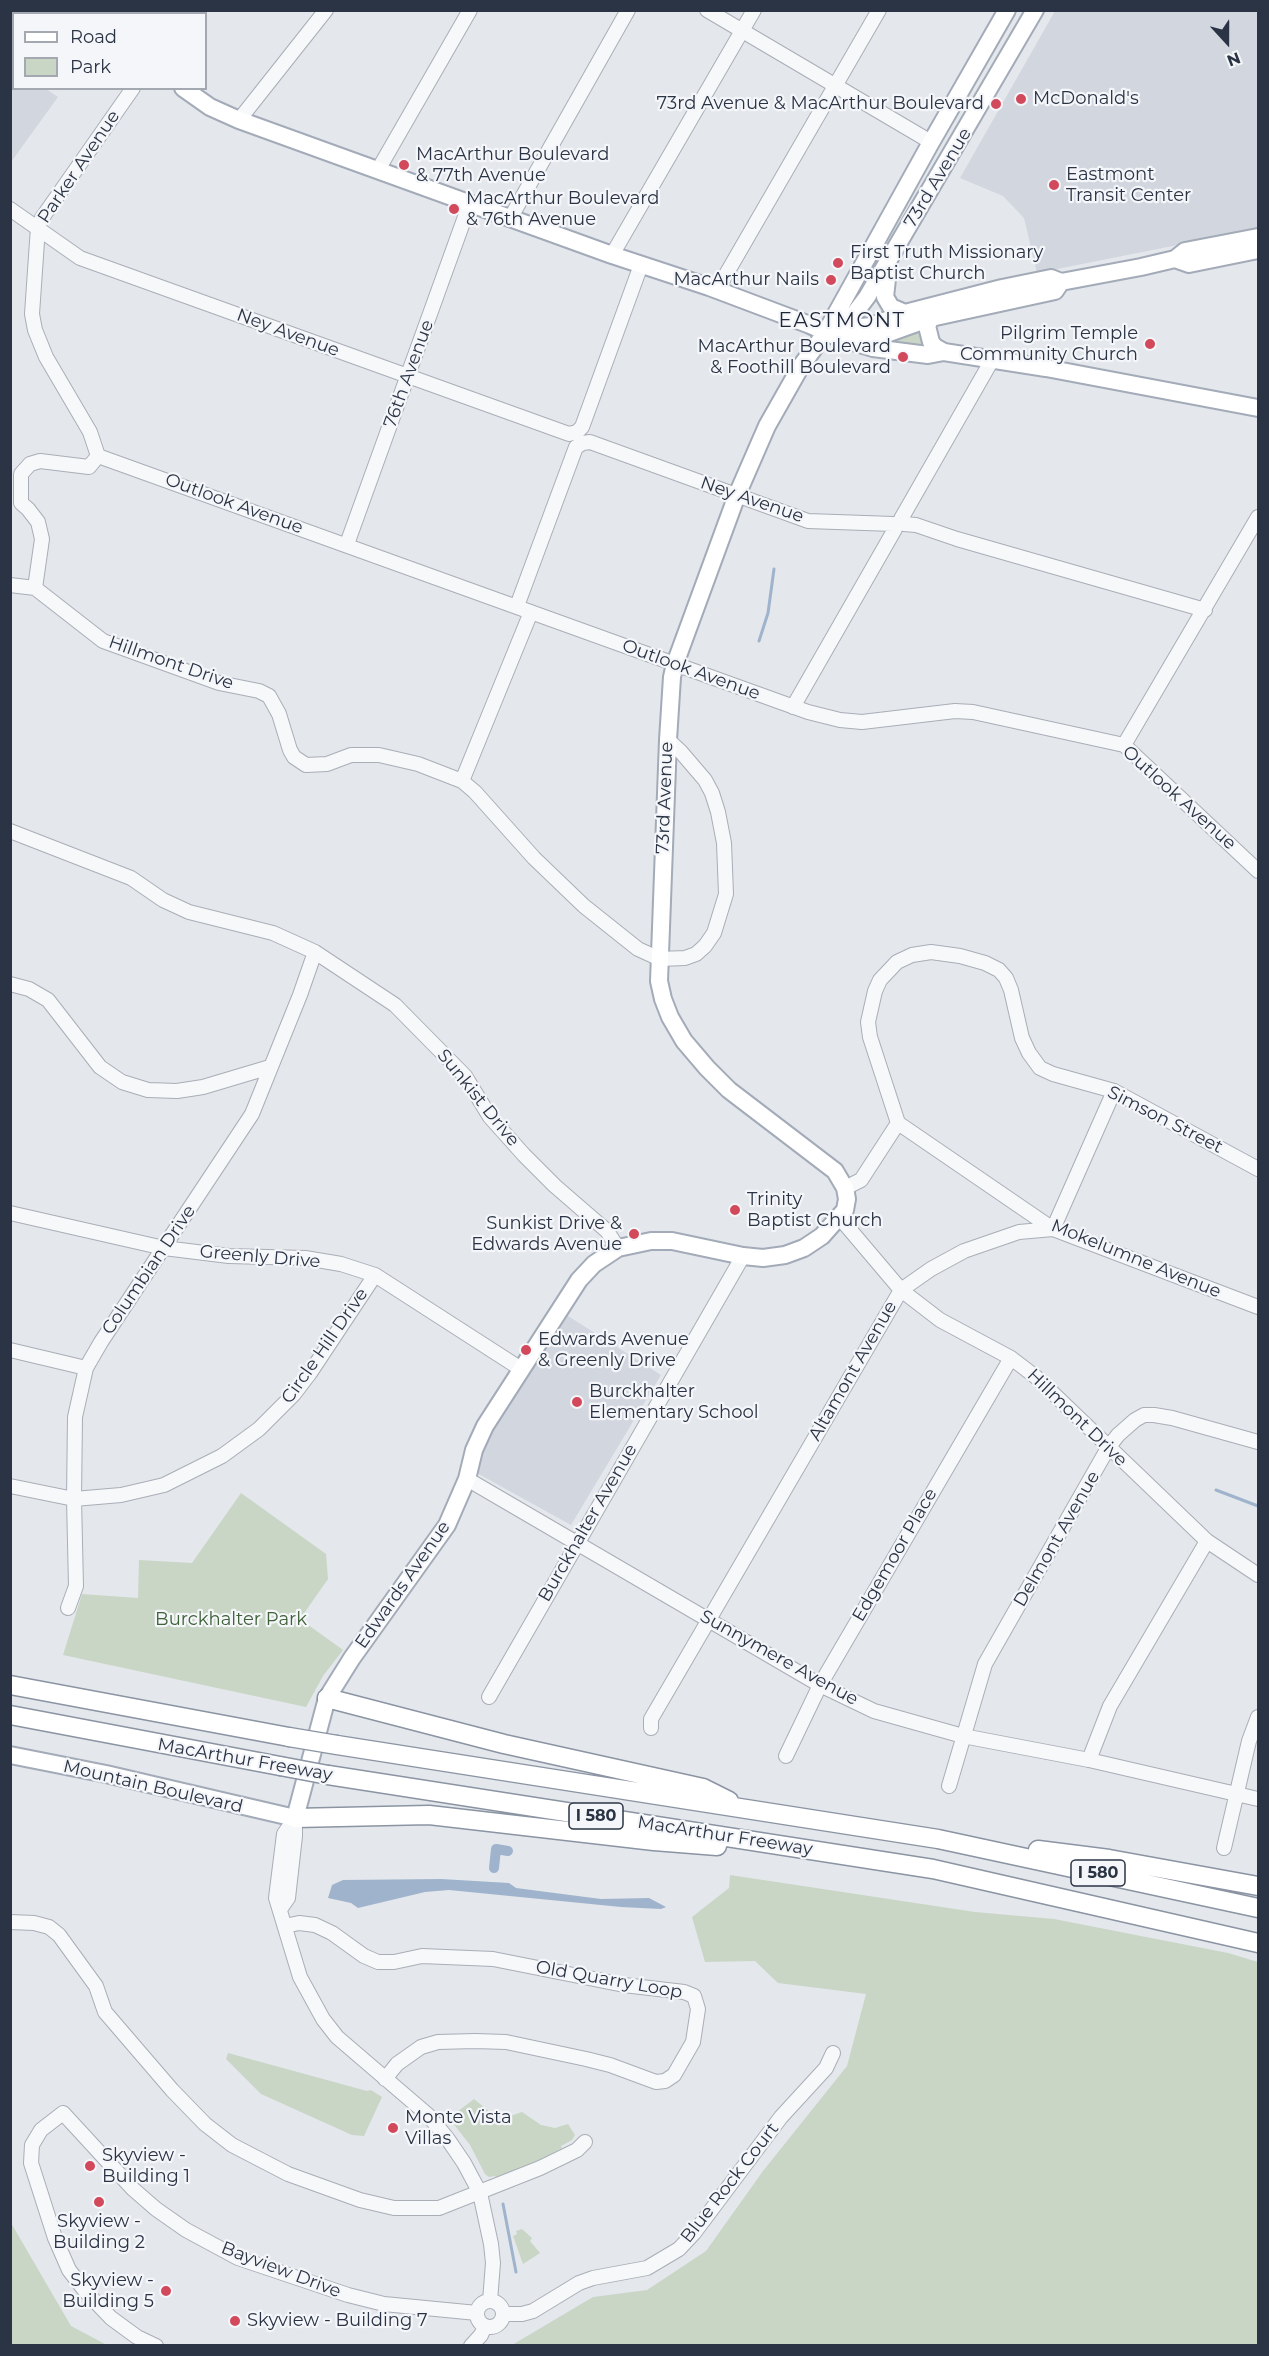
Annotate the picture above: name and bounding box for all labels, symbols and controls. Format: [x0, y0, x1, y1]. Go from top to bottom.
legend [12, 12, 207, 90]
north arrow [1197, 12, 1257, 72]
text: Road [70, 26, 117, 48]
text: N [1224, 48, 1243, 70]
text: Park [70, 56, 111, 78]
place label: McDonald's [1033, 88, 1139, 110]
marker: McDonald's [1014, 92, 1028, 106]
place label: 73rd Avenue & MacArthur Boulevard [657, 93, 984, 115]
marker: 73rd Avenue & MacArthur Boulevard [989, 97, 1003, 111]
street label: Parker Avenue [33, 106, 125, 228]
street label: 73rd Avenue [900, 124, 976, 232]
place label: MacArthur Boulevard & 77th Avenue [416, 144, 610, 186]
marker: MacArthur Boulevard & 77th Avenue [397, 158, 411, 172]
place label: Eastmont Transit Center [1066, 164, 1191, 207]
marker: Eastmont Transit Center [1047, 178, 1061, 192]
place label: MacArthur Boulevard & 76th Avenue [466, 188, 660, 230]
marker: MacArthur Boulevard & 76th Avenue [447, 202, 461, 216]
place label: First Truth Missionary Baptist Church [850, 242, 1043, 284]
marker: First Truth Missionary Baptist Church [831, 256, 845, 270]
place label: MacArthur Nails [673, 269, 819, 291]
marker: MacArthur Nails [824, 273, 838, 287]
street label: Ney Avenue [234, 304, 342, 362]
district label: EASTMONT [779, 309, 905, 333]
street label: 76th Avenue [379, 317, 439, 431]
place label: Pilgrim Temple Community Church [960, 323, 1138, 366]
place label: MacArthur Boulevard & Foothill Boulevard [697, 336, 891, 378]
marker: Pilgrim Temple Community Church [1143, 337, 1157, 351]
marker: MacArthur Boulevard & Foothill Boulevard [896, 350, 910, 364]
street label: Outlook Avenue [162, 469, 306, 539]
street label: Ney Avenue [698, 472, 806, 528]
street label: Hillmont Drive [106, 631, 236, 695]
street label: Outlook Avenue [619, 635, 763, 705]
street label: 73rd Avenue [652, 741, 678, 855]
street label: Outlook Avenue [1118, 741, 1240, 855]
street label: Sunkist Drive [432, 1045, 524, 1151]
street label: Simson Street [1104, 1082, 1226, 1158]
place label: Trinity Baptist Church [747, 1189, 883, 1232]
street label: Columbian Drive [98, 1201, 200, 1339]
marker: Trinity Baptist Church [728, 1203, 742, 1217]
place label: Sunkist Drive & Edwards Avenue [471, 1213, 622, 1256]
street label: Mokelumne Avenue [1048, 1215, 1224, 1303]
marker: Sunkist Drive & Edwards Avenue [627, 1227, 641, 1241]
street label: Greenly Drive [199, 1241, 321, 1273]
street label: Circle Hill Drive [277, 1284, 373, 1408]
street label: Altamont Avenue [804, 1297, 902, 1445]
place label: Edwards Avenue & Greenly Drive [538, 1329, 689, 1372]
marker: Edwards Avenue & Greenly Drive [519, 1343, 533, 1357]
street label: Hillmont Drive [1022, 1365, 1132, 1471]
place label: Burckhalter Elementary School [589, 1381, 759, 1424]
marker: Burckhalter Elementary School [570, 1395, 584, 1409]
street label: Burckhalter Avenue [534, 1440, 642, 1606]
street label: Delmont Avenue [1009, 1467, 1105, 1611]
street label: Edgemoor Place [848, 1485, 942, 1625]
street label: Edwards Avenue [351, 1517, 455, 1653]
street label: Sunnymere Avenue [696, 1606, 862, 1710]
park label: Burckhalter Park [155, 1609, 307, 1631]
street label: MacArthur Freeway [156, 1734, 334, 1786]
street label: Mountain Boulevard [61, 1756, 245, 1818]
road number: I 580 [569, 1803, 623, 1829]
street label: MacArthur Freeway [636, 1811, 814, 1861]
road number: I 580 [1071, 1860, 1125, 1886]
street label: Old Quarry Loop [534, 1956, 684, 2004]
place label: Monte Vista Villas [405, 2107, 512, 2150]
street label: Blue Rock Court [676, 2119, 784, 2247]
marker: Monte Vista Villas [386, 2121, 400, 2135]
place label: Skyview - Building 1 [102, 2145, 190, 2188]
marker: Skyview - Building 1 [83, 2159, 97, 2173]
marker: Skyview - Building 2 [92, 2195, 106, 2209]
place label: Skyview - Building 2 [53, 2211, 145, 2254]
street label: Bayview Drive [218, 2237, 344, 2303]
place label: Skyview - Building 5 [62, 2270, 154, 2312]
marker: Skyview - Building 5 [159, 2284, 173, 2298]
place label: Skyview - Building 7 [247, 2310, 428, 2332]
marker: Skyview - Building 7 [228, 2314, 242, 2328]

